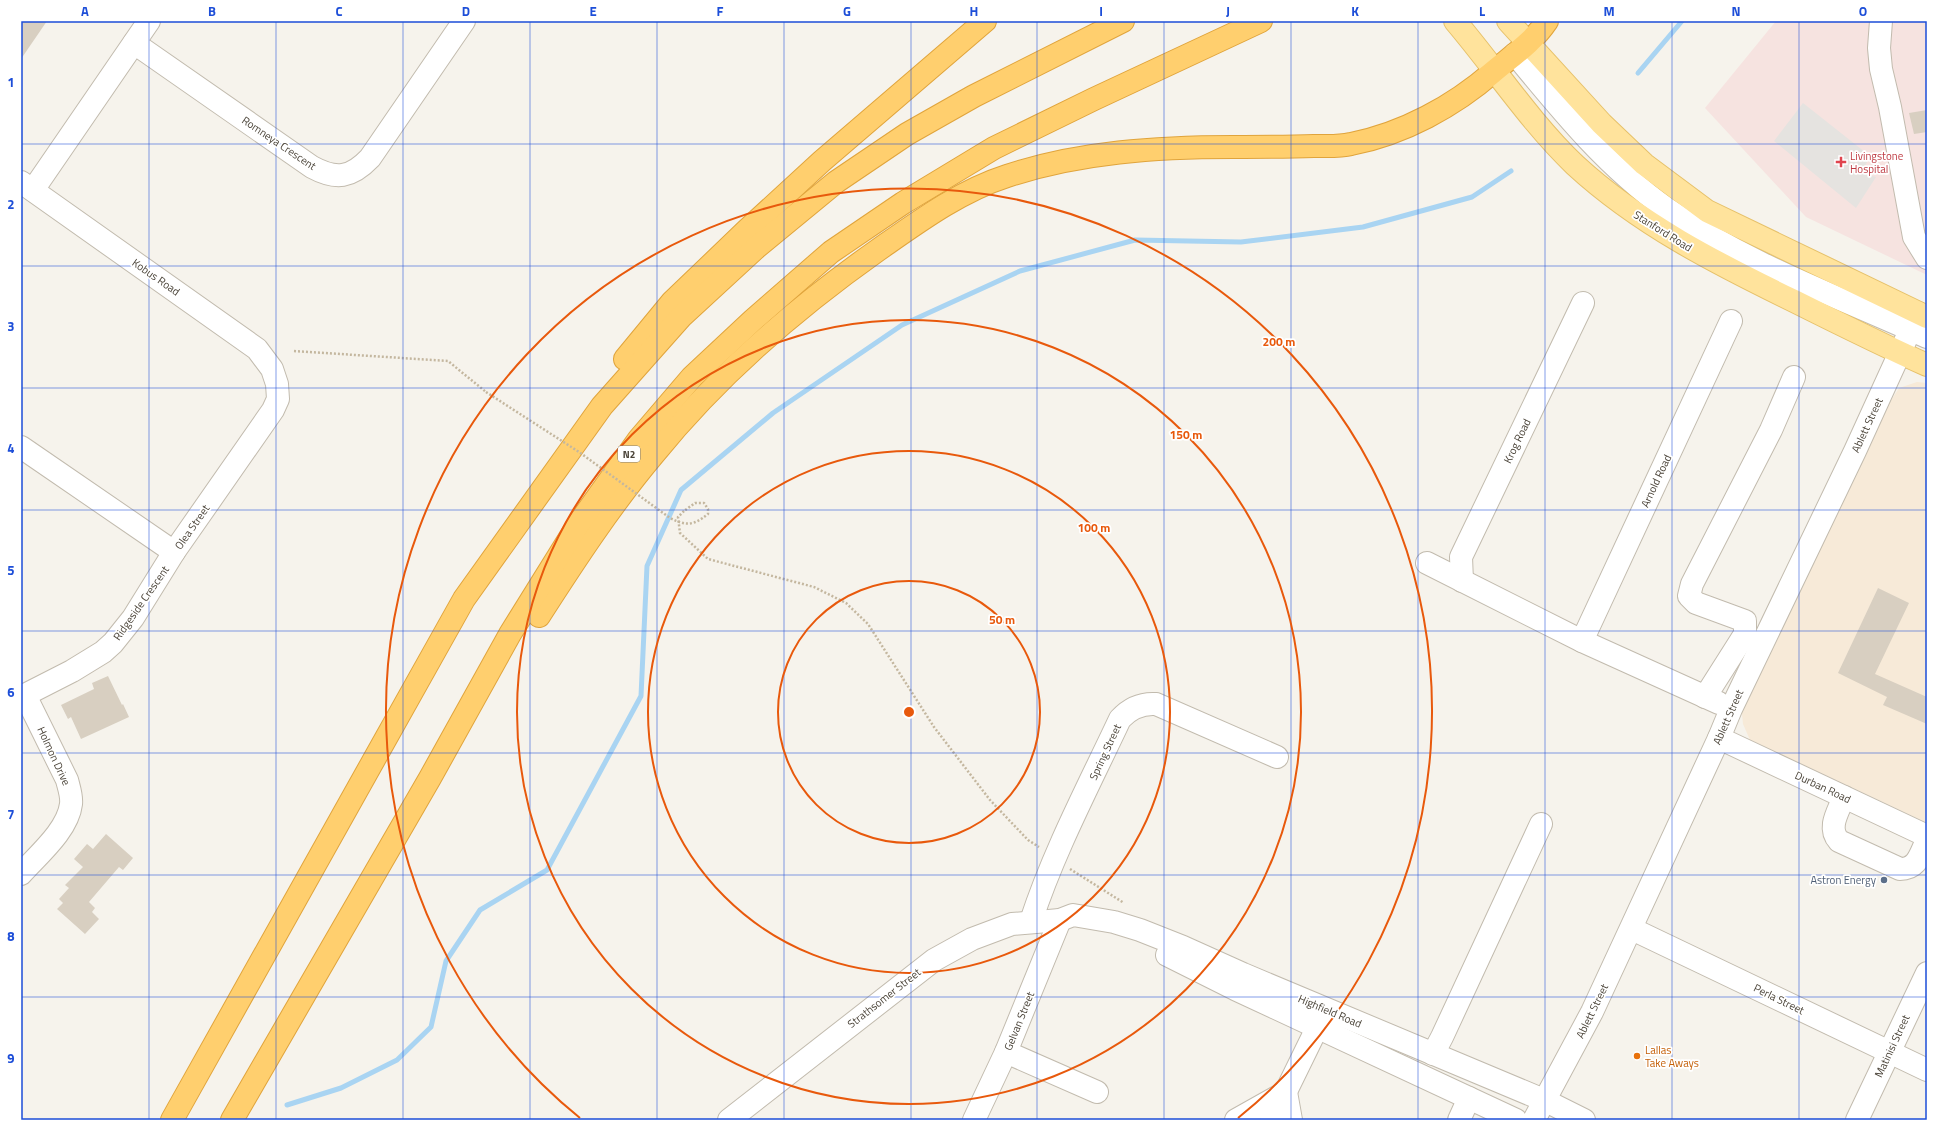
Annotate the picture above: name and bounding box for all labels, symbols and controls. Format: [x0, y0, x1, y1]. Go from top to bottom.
text: A [81, 1, 89, 21]
text: B [208, 1, 216, 21]
text: C [335, 1, 343, 21]
text: D [462, 1, 470, 21]
text: E [589, 1, 597, 21]
text: F [717, 1, 724, 21]
text: G [843, 1, 851, 21]
text: H [970, 1, 978, 21]
text: I [1099, 1, 1103, 21]
text: J [1226, 1, 1230, 21]
text: K [1351, 1, 1359, 21]
text: L [1479, 1, 1485, 21]
text: M [1603, 1, 1615, 21]
text: N [1731, 1, 1741, 21]
text: O [1859, 1, 1867, 21]
text: 1 [7, 72, 15, 92]
street label: Romneya Crescent [239, 112, 319, 174]
place label: Livingstone Hospital [1850, 148, 1904, 177]
marker: Livingstone Hospital [1835, 156, 1847, 168]
text: 2 [7, 194, 15, 214]
street label: Stanford Road [1631, 207, 1695, 255]
street label: Kobus Road [129, 255, 183, 299]
text: 3 [7, 316, 15, 336]
text: 200 m [1263, 332, 1295, 351]
street label: Ablett Street [1847, 395, 1887, 455]
street label: Krog Road [1499, 416, 1535, 466]
text: 150 m [1170, 425, 1202, 444]
text: 4 [7, 438, 15, 458]
road number: N2 [618, 446, 640, 462]
street label: Arnold Road [1637, 452, 1675, 510]
street label: Olea Street [171, 501, 213, 553]
text: 100 m [1078, 518, 1110, 537]
text: 5 [7, 560, 15, 580]
street label: Ridgeside Crescent [109, 562, 173, 644]
text: 50 m [989, 610, 1015, 629]
text: 6 [7, 682, 15, 702]
street label: Ablett Street [1709, 687, 1747, 747]
centre of rings [902, 705, 916, 719]
street label: Spring Street [1085, 721, 1125, 783]
street label: Holmon Drive [33, 724, 75, 788]
street label: Durban Road [1792, 767, 1854, 807]
text: 7 [7, 804, 15, 824]
place label: Astron Energy [1810, 872, 1877, 888]
marker: Astron Energy [1879, 875, 1889, 885]
text: 8 [7, 926, 15, 946]
street label: Strathsomer Street [844, 964, 924, 1032]
street label: Perla Street [1751, 980, 1807, 1018]
street label: Ablett Street [1572, 981, 1612, 1041]
street label: Gelvan Street [1000, 989, 1038, 1053]
street label: Highfield Road [1296, 990, 1364, 1032]
street label: Matinisi Street [1870, 1012, 1914, 1080]
place label: Lallas Take Aways [1645, 1042, 1699, 1071]
text: 9 [7, 1048, 15, 1068]
marker: Lallas Take Aways [1632, 1051, 1642, 1061]

